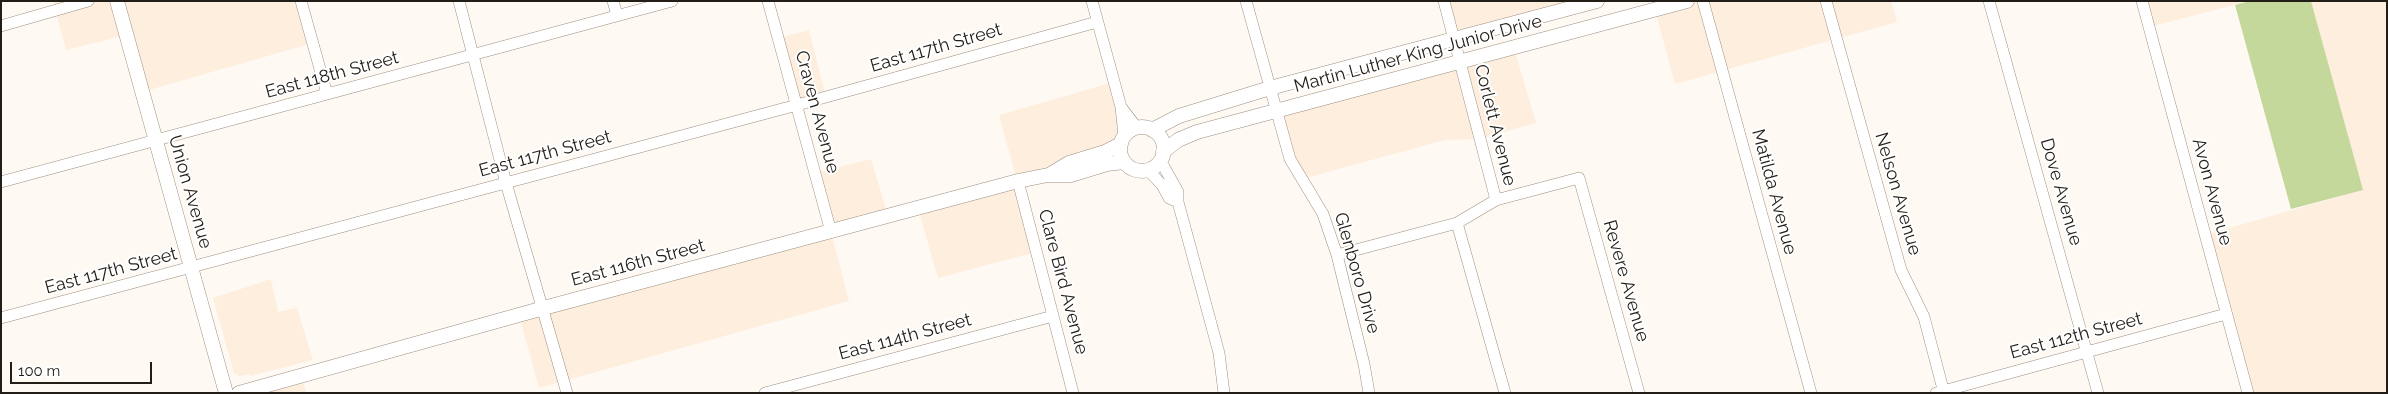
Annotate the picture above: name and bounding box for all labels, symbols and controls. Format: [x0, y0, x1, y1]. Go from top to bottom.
street label: Martin Luther King Junior Drive [1292, 10, 1544, 98]
street label: East 117th Street [868, 19, 1004, 77]
street label: East 118th Street [263, 47, 401, 103]
street label: Craven Avenue [790, 48, 844, 176]
street label: Corlett Avenue [1469, 62, 1521, 188]
street label: East 117th Street [477, 126, 613, 182]
street label: Matilda Avenue [1747, 127, 1801, 257]
street label: Nelson Avenue [1870, 130, 1926, 258]
street label: Union Avenue [164, 133, 216, 251]
street label: Dove Avenue [2035, 136, 2087, 248]
street label: Avon Avenue [2187, 136, 2237, 248]
street label: Clare Bird Avenue [1033, 207, 1093, 357]
street label: Glenboro Drive [1329, 210, 1385, 336]
street label: Revere Avenue [1598, 217, 1654, 345]
street label: East 116th Street [569, 235, 707, 291]
street label: East 117th Street [43, 243, 179, 299]
street label: East 112th Street [2008, 308, 2144, 364]
street label: East 114th Street [836, 309, 974, 365]
scale bar [12, 352, 155, 384]
text: 100 m [18, 362, 60, 380]

